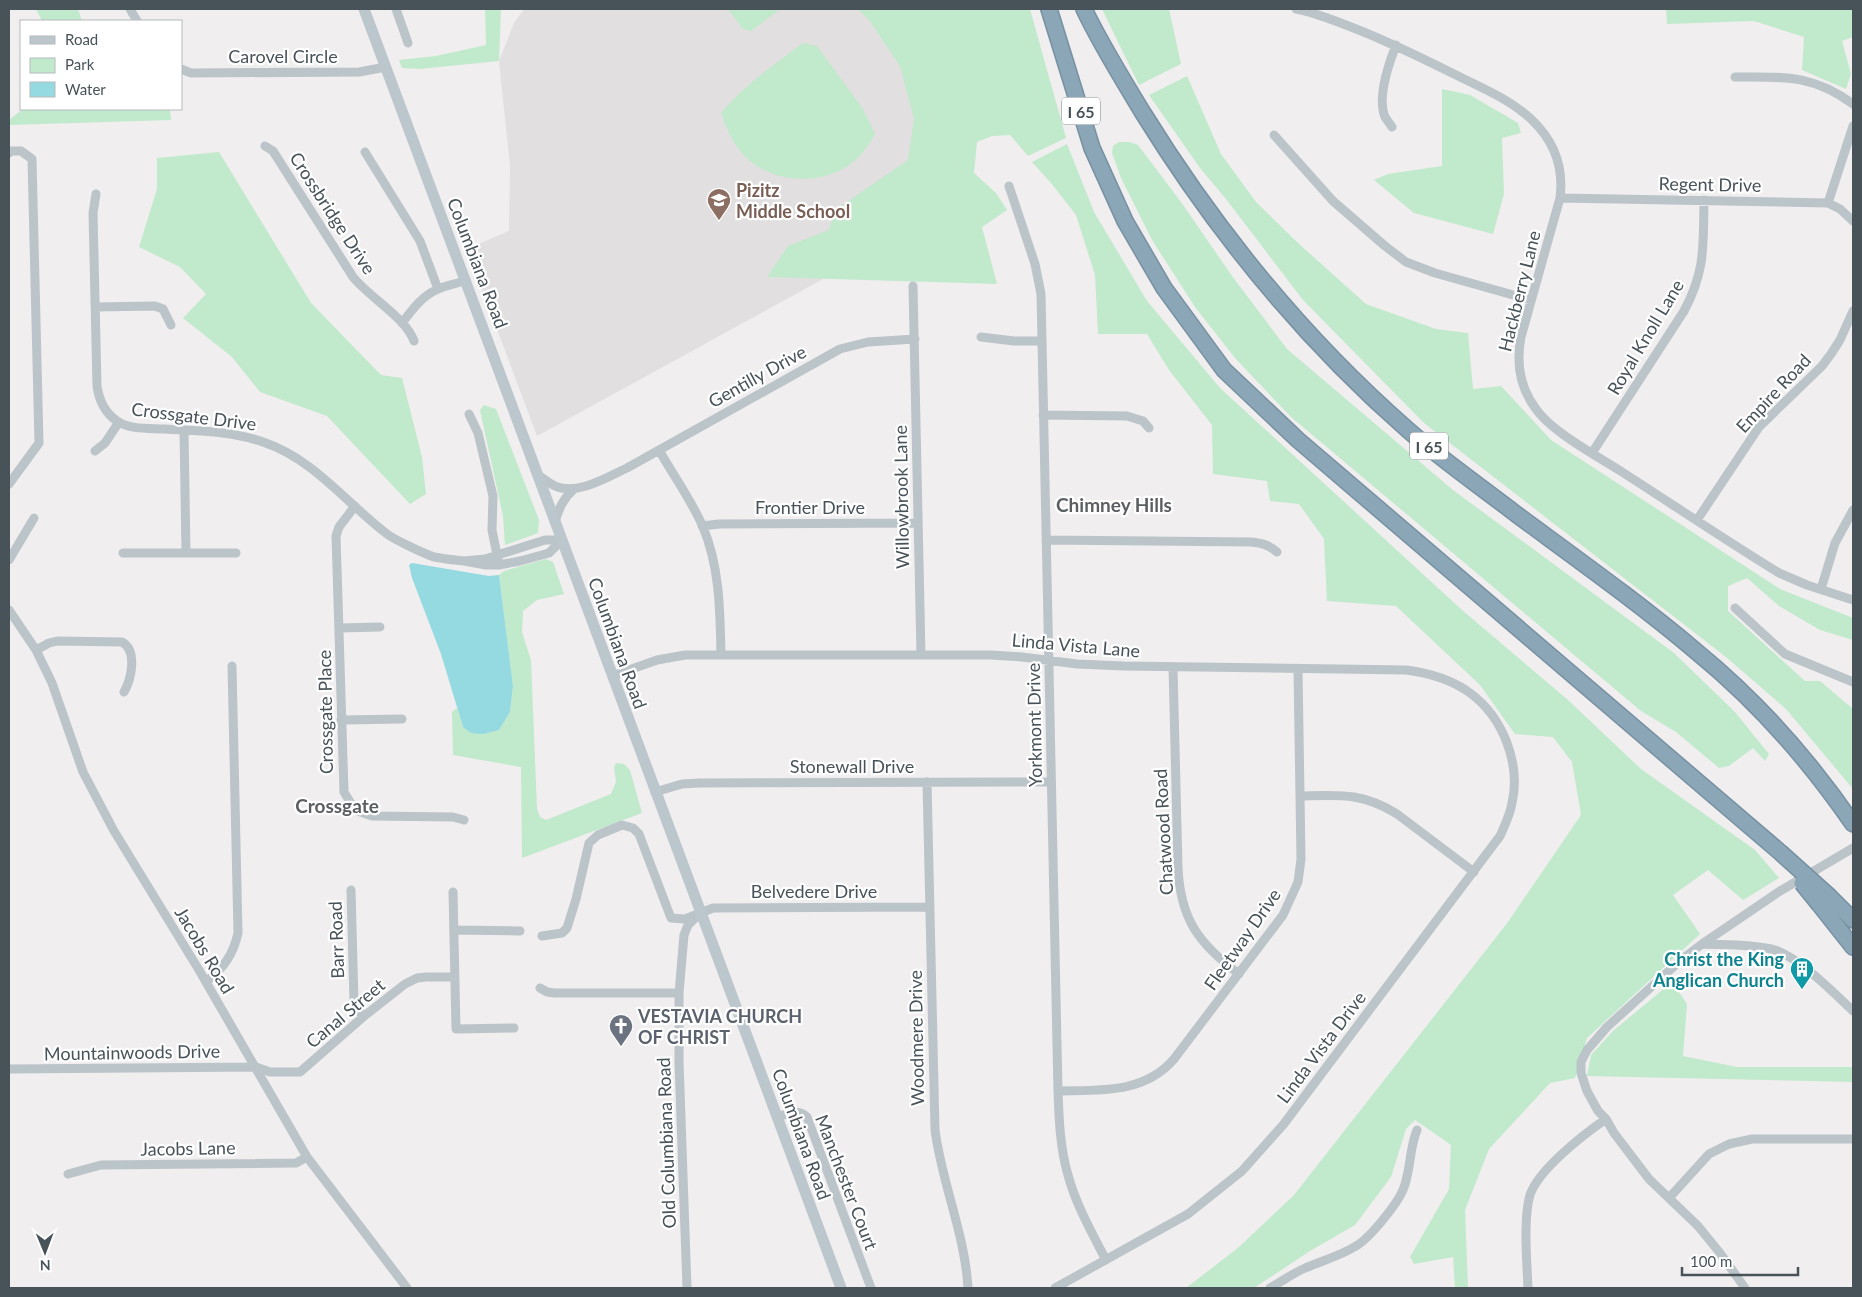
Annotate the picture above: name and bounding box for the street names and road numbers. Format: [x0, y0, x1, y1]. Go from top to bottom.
street label: Carovel Circle [228, 45, 338, 67]
road number: I 65 [1062, 98, 1100, 124]
street label: Crossbridge Drive [285, 148, 381, 278]
street label: Regent Drive [1658, 172, 1762, 196]
street label: Columbiana Road [443, 195, 513, 331]
street label: Hackberry Lane [1493, 228, 1545, 354]
street label: Royal Knoll Lane [1602, 275, 1688, 399]
street label: Gentilly Drive [704, 340, 810, 412]
street label: Empire Road [1731, 349, 1815, 437]
street label: Crossgate Drive [130, 397, 258, 435]
street label: Willowbrook Lane [889, 425, 913, 569]
road number: I 65 [1410, 432, 1448, 460]
street label: Frontier Drive [755, 496, 865, 518]
street label: Columbiana Road [584, 574, 652, 712]
street label: Linda Vista Lane [1011, 628, 1141, 662]
street label: Crossgate Place [313, 650, 337, 774]
street label: Yorkmont Drive [1022, 663, 1046, 787]
street label: Stonewall Drive [790, 755, 914, 777]
street label: Chatwood Road [1149, 768, 1177, 896]
street label: Belvedere Drive [751, 880, 877, 902]
street label: Fleetway Drive [1199, 884, 1285, 994]
street label: Barr Road [324, 901, 348, 979]
street label: Jacobs Road [171, 903, 239, 997]
street label: Woodmere Drive [904, 970, 928, 1106]
street label: Canal Street [301, 973, 389, 1052]
street label: Linda Vista Drive [1272, 987, 1370, 1107]
street label: Mountainwoods Drive [44, 1039, 220, 1065]
street label: Old Columbiana Road [652, 1057, 680, 1229]
street label: Columbiana Road [768, 1065, 836, 1203]
street label: Manchester Court [811, 1111, 883, 1253]
street label: Jacobs Lane [140, 1136, 236, 1160]

